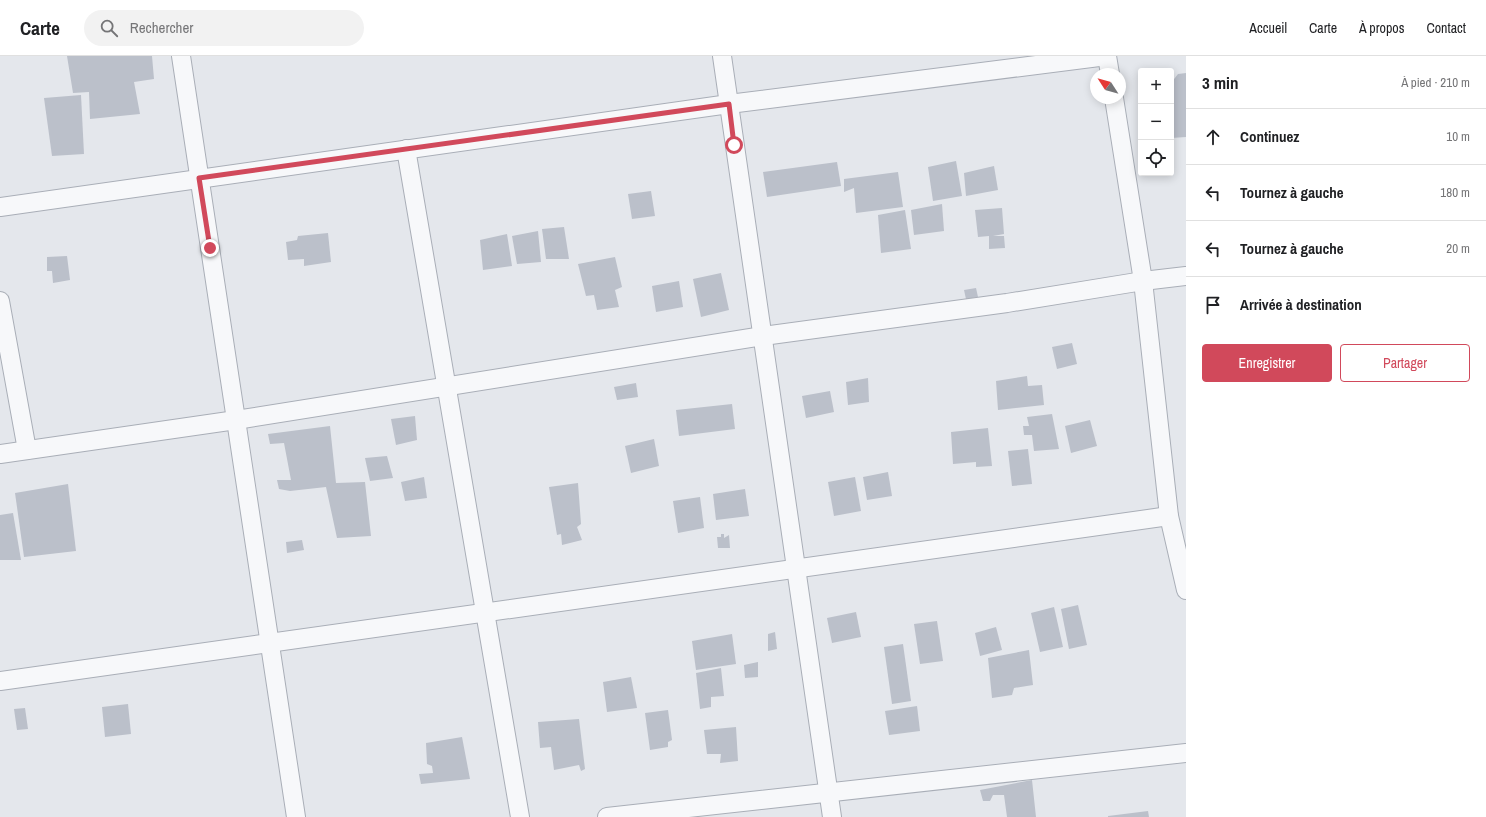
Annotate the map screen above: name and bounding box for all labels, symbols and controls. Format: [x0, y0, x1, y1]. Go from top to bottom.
search box [84, 10, 364, 46]
text: Carte [20, 15, 60, 41]
icon: search [98, 17, 120, 39]
text: Rechercher [130, 17, 193, 38]
text: Accueil [1249, 19, 1287, 37]
text: Carte [1309, 19, 1337, 37]
text: À propos [1359, 19, 1404, 37]
text: Contact [1426, 19, 1466, 37]
north arrow [1090, 68, 1126, 104]
map controls [1138, 68, 1174, 176]
button: + [1138, 68, 1174, 104]
text: 3 min [1202, 71, 1238, 94]
text: À pied · 210 m [1401, 74, 1470, 91]
button: − [1138, 104, 1174, 140]
icon: ahead [1202, 126, 1224, 148]
text: Continuez [1240, 126, 1299, 147]
text: 10 m [1446, 128, 1470, 145]
route start [725, 136, 743, 154]
button: locate [1138, 140, 1174, 176]
icon: left [1202, 182, 1224, 204]
text: Tournez à gauche [1240, 182, 1344, 203]
text: 180 m [1440, 184, 1470, 201]
icon: left [1202, 238, 1224, 260]
text: Tournez à gauche [1240, 238, 1344, 259]
route end [201, 239, 219, 257]
text: 20 m [1446, 240, 1470, 257]
icon: arrive [1202, 294, 1224, 316]
text: Arrivée à destination [1240, 294, 1362, 315]
button: Enregistrer [1202, 344, 1332, 382]
button: Partager [1340, 344, 1470, 382]

